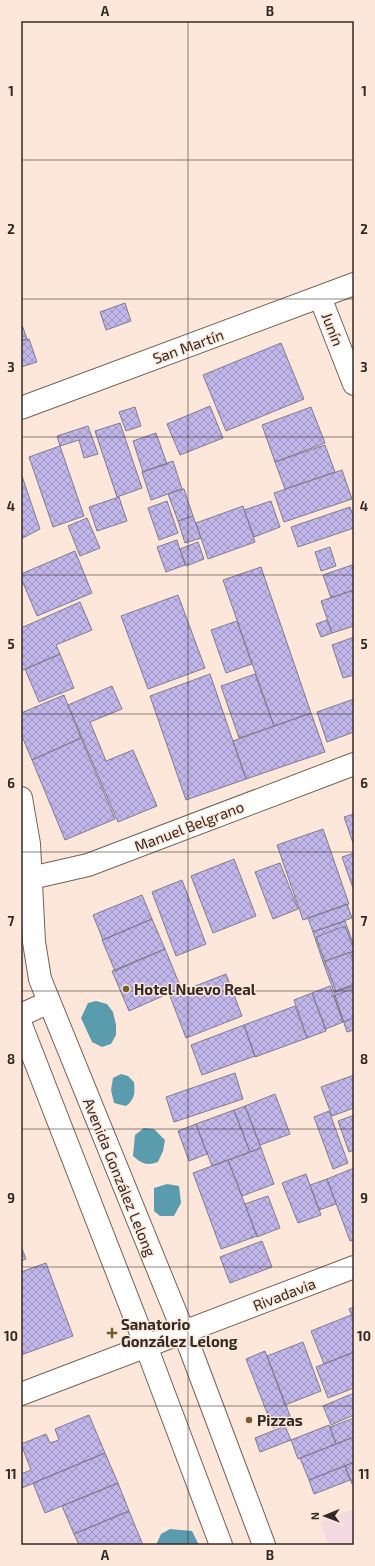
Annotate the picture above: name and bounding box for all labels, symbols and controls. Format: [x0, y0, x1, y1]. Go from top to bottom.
text: A [101, 3, 110, 19]
text: B [266, 3, 274, 19]
text: 1 [8, 83, 14, 99]
text: 1 [361, 83, 367, 99]
text: 2 [7, 221, 15, 237]
text: 2 [360, 221, 368, 237]
street label: Junín [318, 310, 348, 348]
street label: San Martín [150, 325, 226, 367]
text: 3 [7, 359, 15, 375]
text: 3 [360, 359, 368, 375]
text: 4 [7, 498, 15, 514]
text: 4 [360, 498, 368, 514]
text: 5 [7, 636, 15, 652]
text: 5 [360, 636, 368, 652]
text: 6 [7, 775, 15, 791]
text: 6 [360, 775, 368, 791]
street label: Manuel Belgrano [132, 797, 246, 855]
text: 7 [8, 913, 15, 929]
text: 7 [361, 913, 368, 929]
place label: Hotel Nuevo Real [134, 980, 256, 998]
marker: Hotel Nuevo Real [121, 984, 131, 994]
text: 8 [7, 1051, 15, 1067]
text: 8 [360, 1051, 368, 1067]
street label: Avenida González Lelong [80, 1095, 160, 1259]
text: 9 [7, 1190, 15, 1206]
text: 9 [360, 1190, 368, 1206]
street label: Rivadavia [250, 1274, 318, 1314]
place label: Sanatorio González Lelong [121, 1315, 238, 1350]
marker: Sanatorio González Lelong [106, 1327, 118, 1339]
text: 10 [4, 1328, 18, 1344]
text: 10 [357, 1328, 371, 1344]
place label: Pizzas [257, 1411, 303, 1429]
marker: Pizzas [244, 1415, 254, 1425]
text: 11 [5, 1466, 17, 1482]
text: 11 [358, 1466, 370, 1482]
north arrow [305, 1496, 345, 1536]
text: N [308, 1512, 321, 1520]
text: A [101, 1547, 110, 1563]
text: B [266, 1547, 274, 1563]

